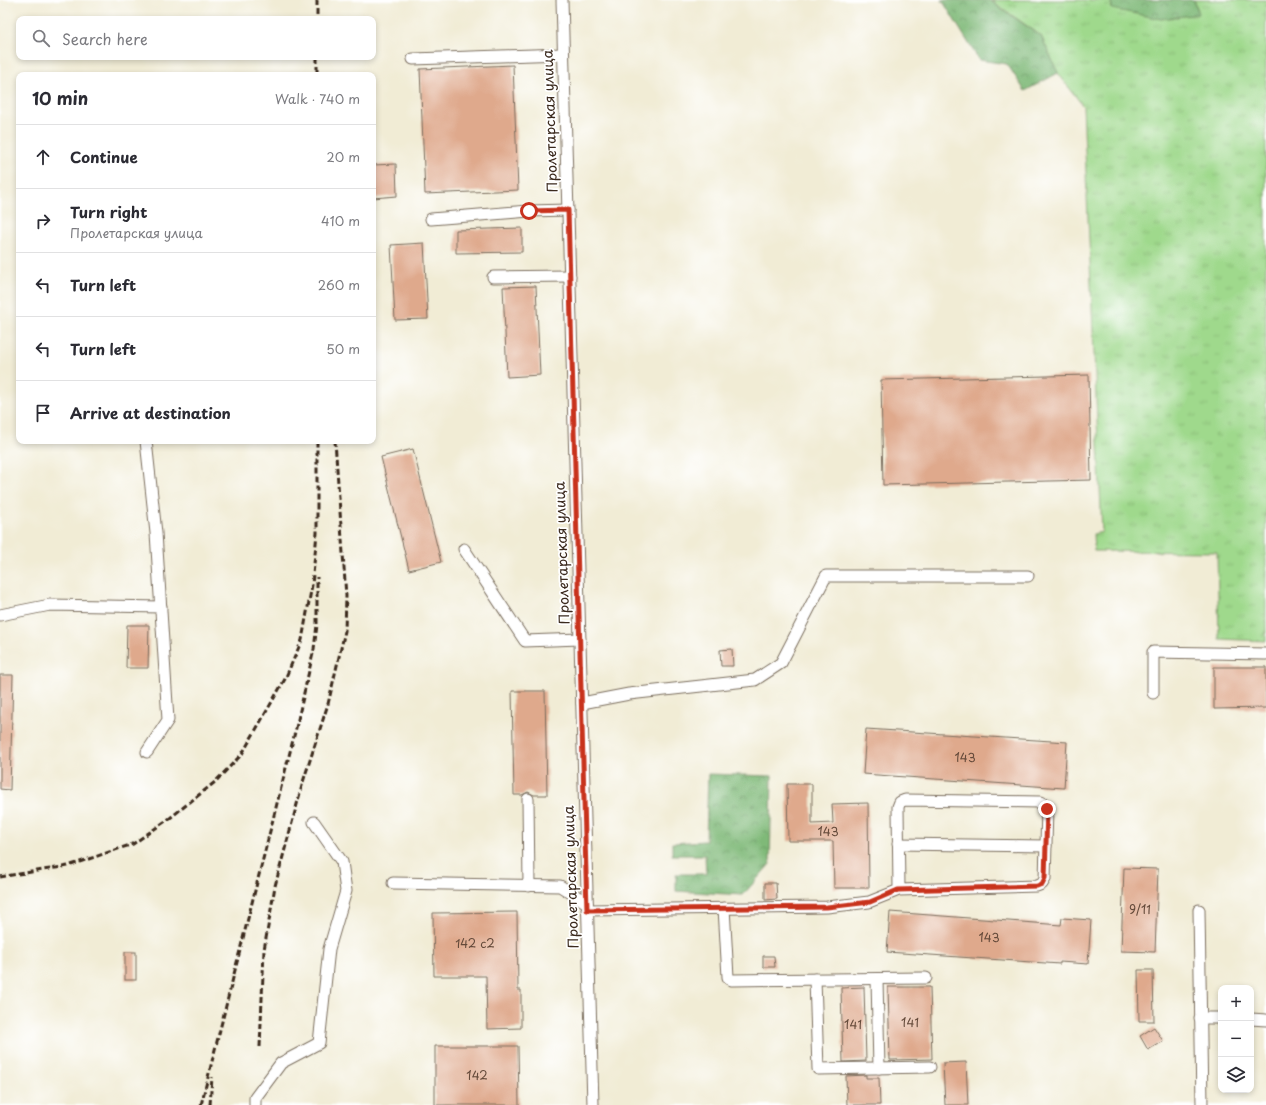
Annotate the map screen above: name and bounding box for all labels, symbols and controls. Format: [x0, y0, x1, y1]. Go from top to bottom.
search box [16, 16, 376, 60]
icon: search [30, 27, 52, 49]
text: Search here [62, 27, 148, 50]
street label: Пролетарская улица [537, 49, 562, 193]
text: 10 min [32, 85, 88, 111]
text: Walk · 740 m [275, 89, 360, 108]
text: Continue [70, 145, 138, 168]
icon: ahead [32, 146, 54, 168]
text: 20 m [326, 147, 360, 166]
text: Turn right [70, 200, 147, 223]
route start [520, 202, 538, 220]
icon: right [32, 210, 54, 232]
text: 410 m [321, 211, 360, 230]
text: Пролетарская улица [70, 223, 203, 242]
text: Turn left [70, 273, 136, 296]
icon: left [32, 274, 54, 296]
text: 260 m [318, 275, 360, 294]
text: Turn left [70, 337, 136, 360]
icon: left [32, 338, 54, 360]
text: 50 m [326, 339, 360, 358]
text: Arrive at destination [70, 401, 231, 424]
icon: arrive [32, 402, 54, 424]
street label: Пролетарская улица [549, 481, 574, 625]
house number: 143 [954, 748, 976, 766]
route end [1038, 800, 1056, 818]
street label: Пролетарская улица [558, 805, 583, 949]
house number: 143 [817, 822, 839, 840]
house number: 9/11 [1129, 900, 1151, 918]
house number: 143 [978, 928, 1000, 946]
house number: 142 с2 [455, 934, 495, 952]
map controls [1218, 985, 1254, 1093]
button: + [1218, 985, 1254, 1021]
house number: 141 [901, 1013, 919, 1031]
house number: 141 [844, 1015, 862, 1033]
button: − [1218, 1021, 1254, 1057]
button: layers [1218, 1057, 1254, 1093]
house number: 142 [466, 1066, 488, 1084]

